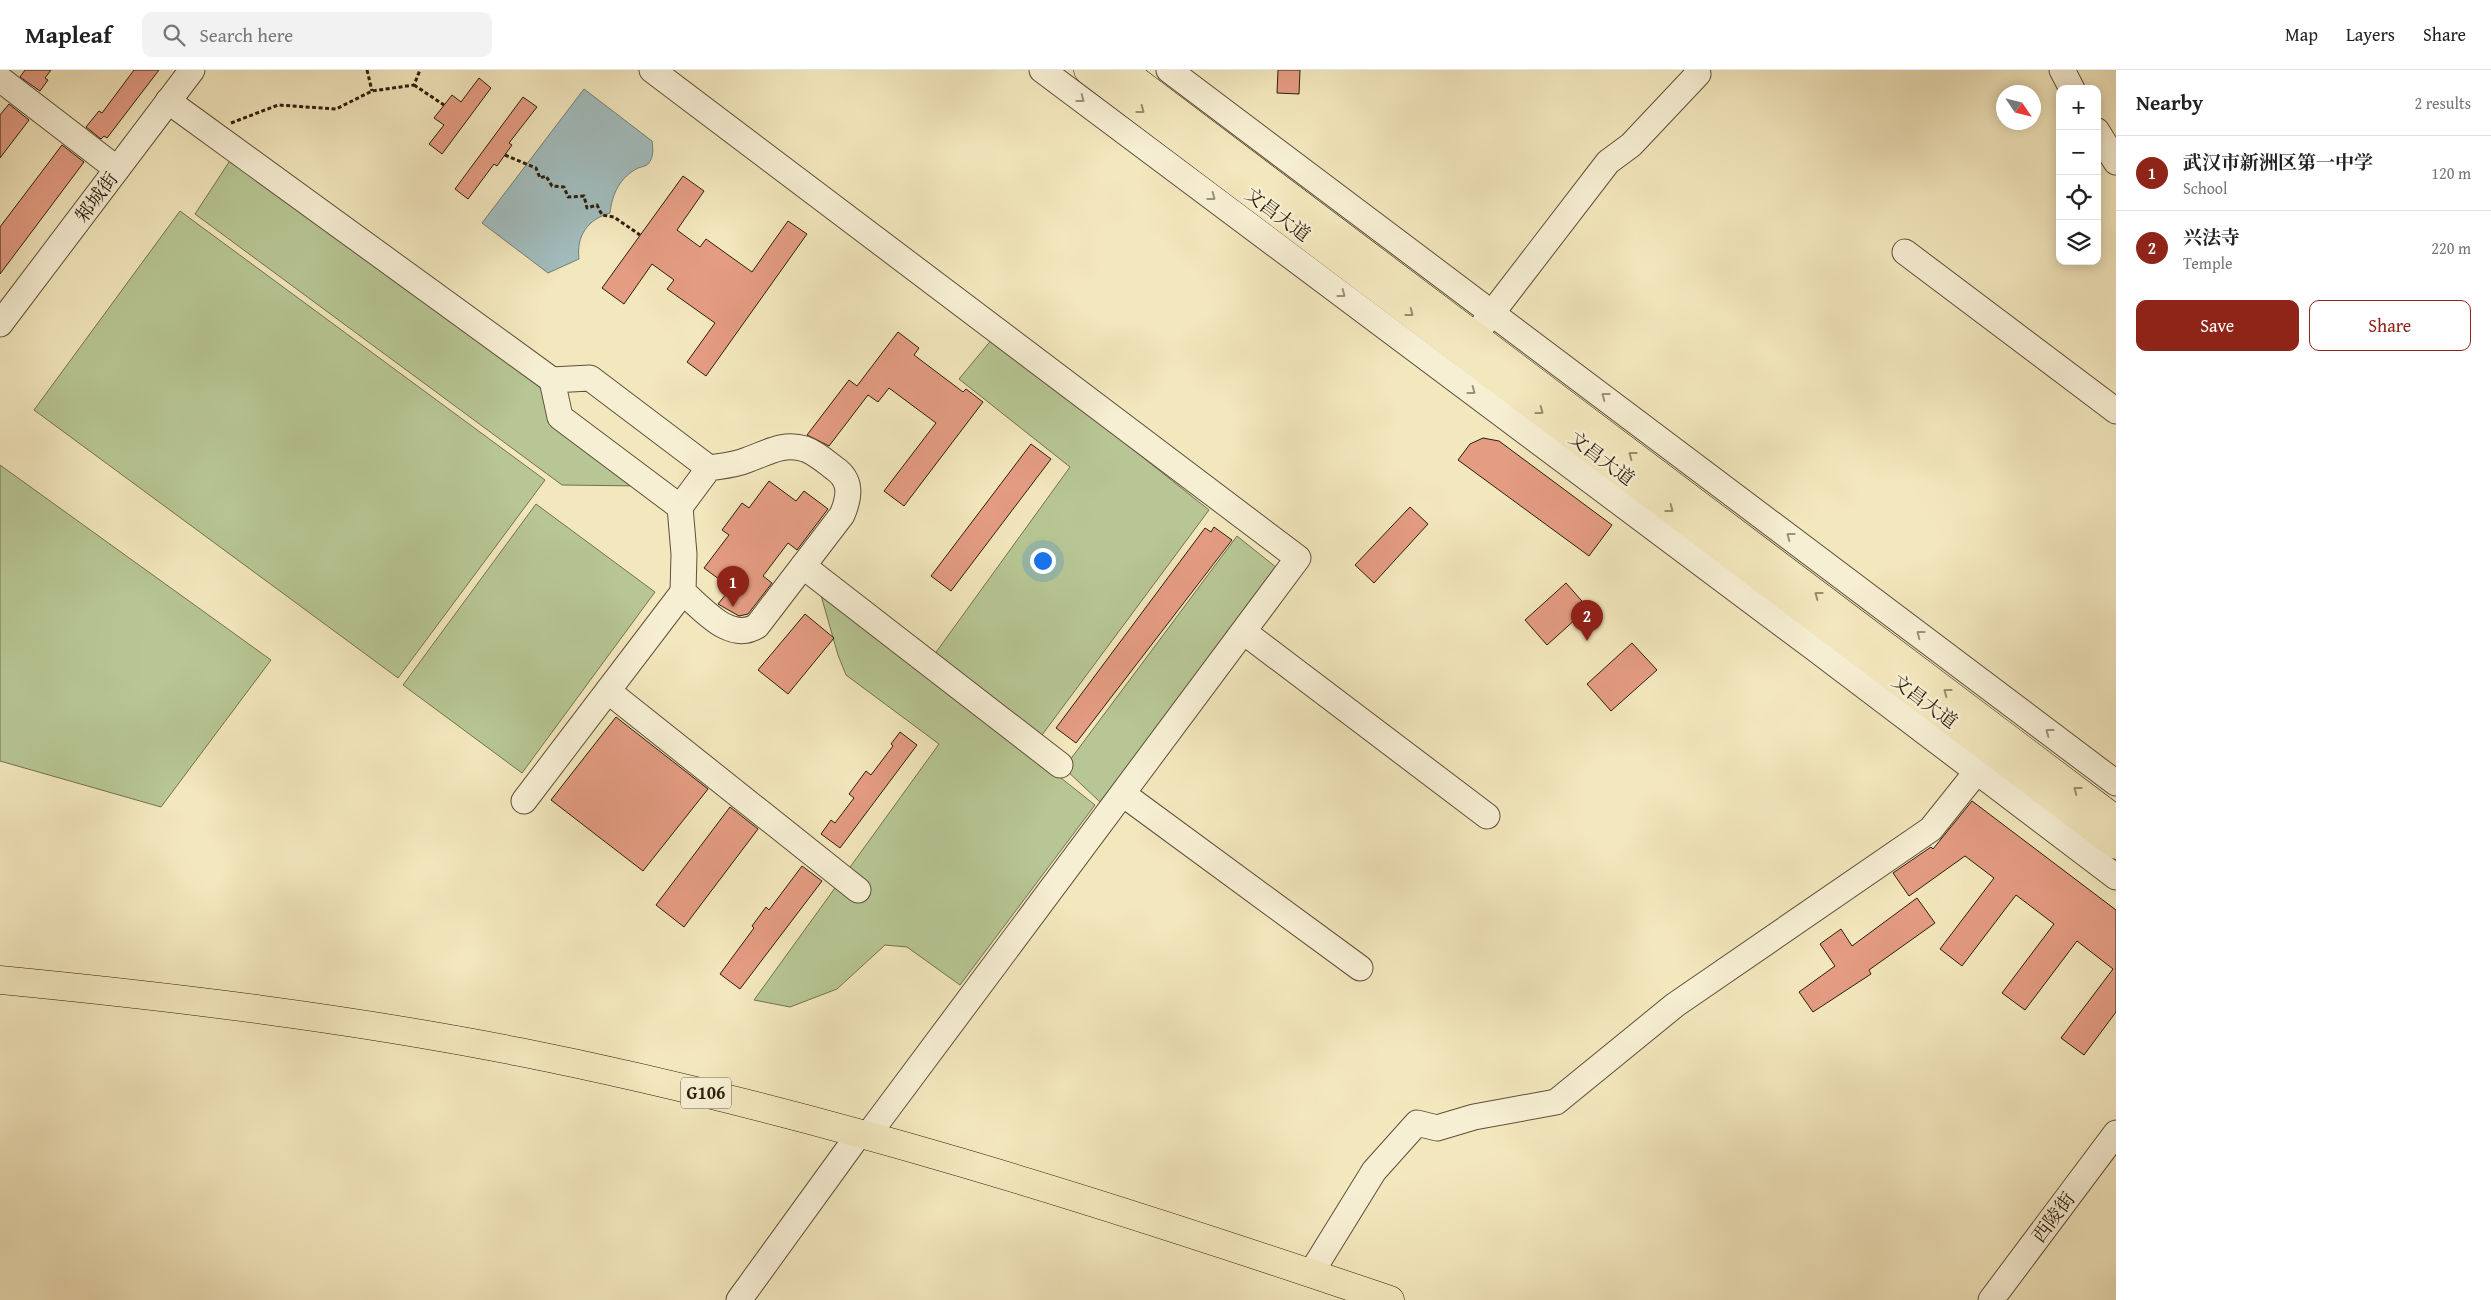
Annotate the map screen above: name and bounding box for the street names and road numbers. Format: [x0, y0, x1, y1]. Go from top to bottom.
street label: 邾城街 [68, 166, 124, 228]
street label: 文昌大道 [1239, 180, 1317, 248]
street label: 文昌大道 [1563, 424, 1641, 492]
street label: 文昌大道 [1886, 667, 1964, 735]
road number: G106 [681, 1078, 731, 1108]
street label: 西陵街 [2025, 1186, 2081, 1248]

